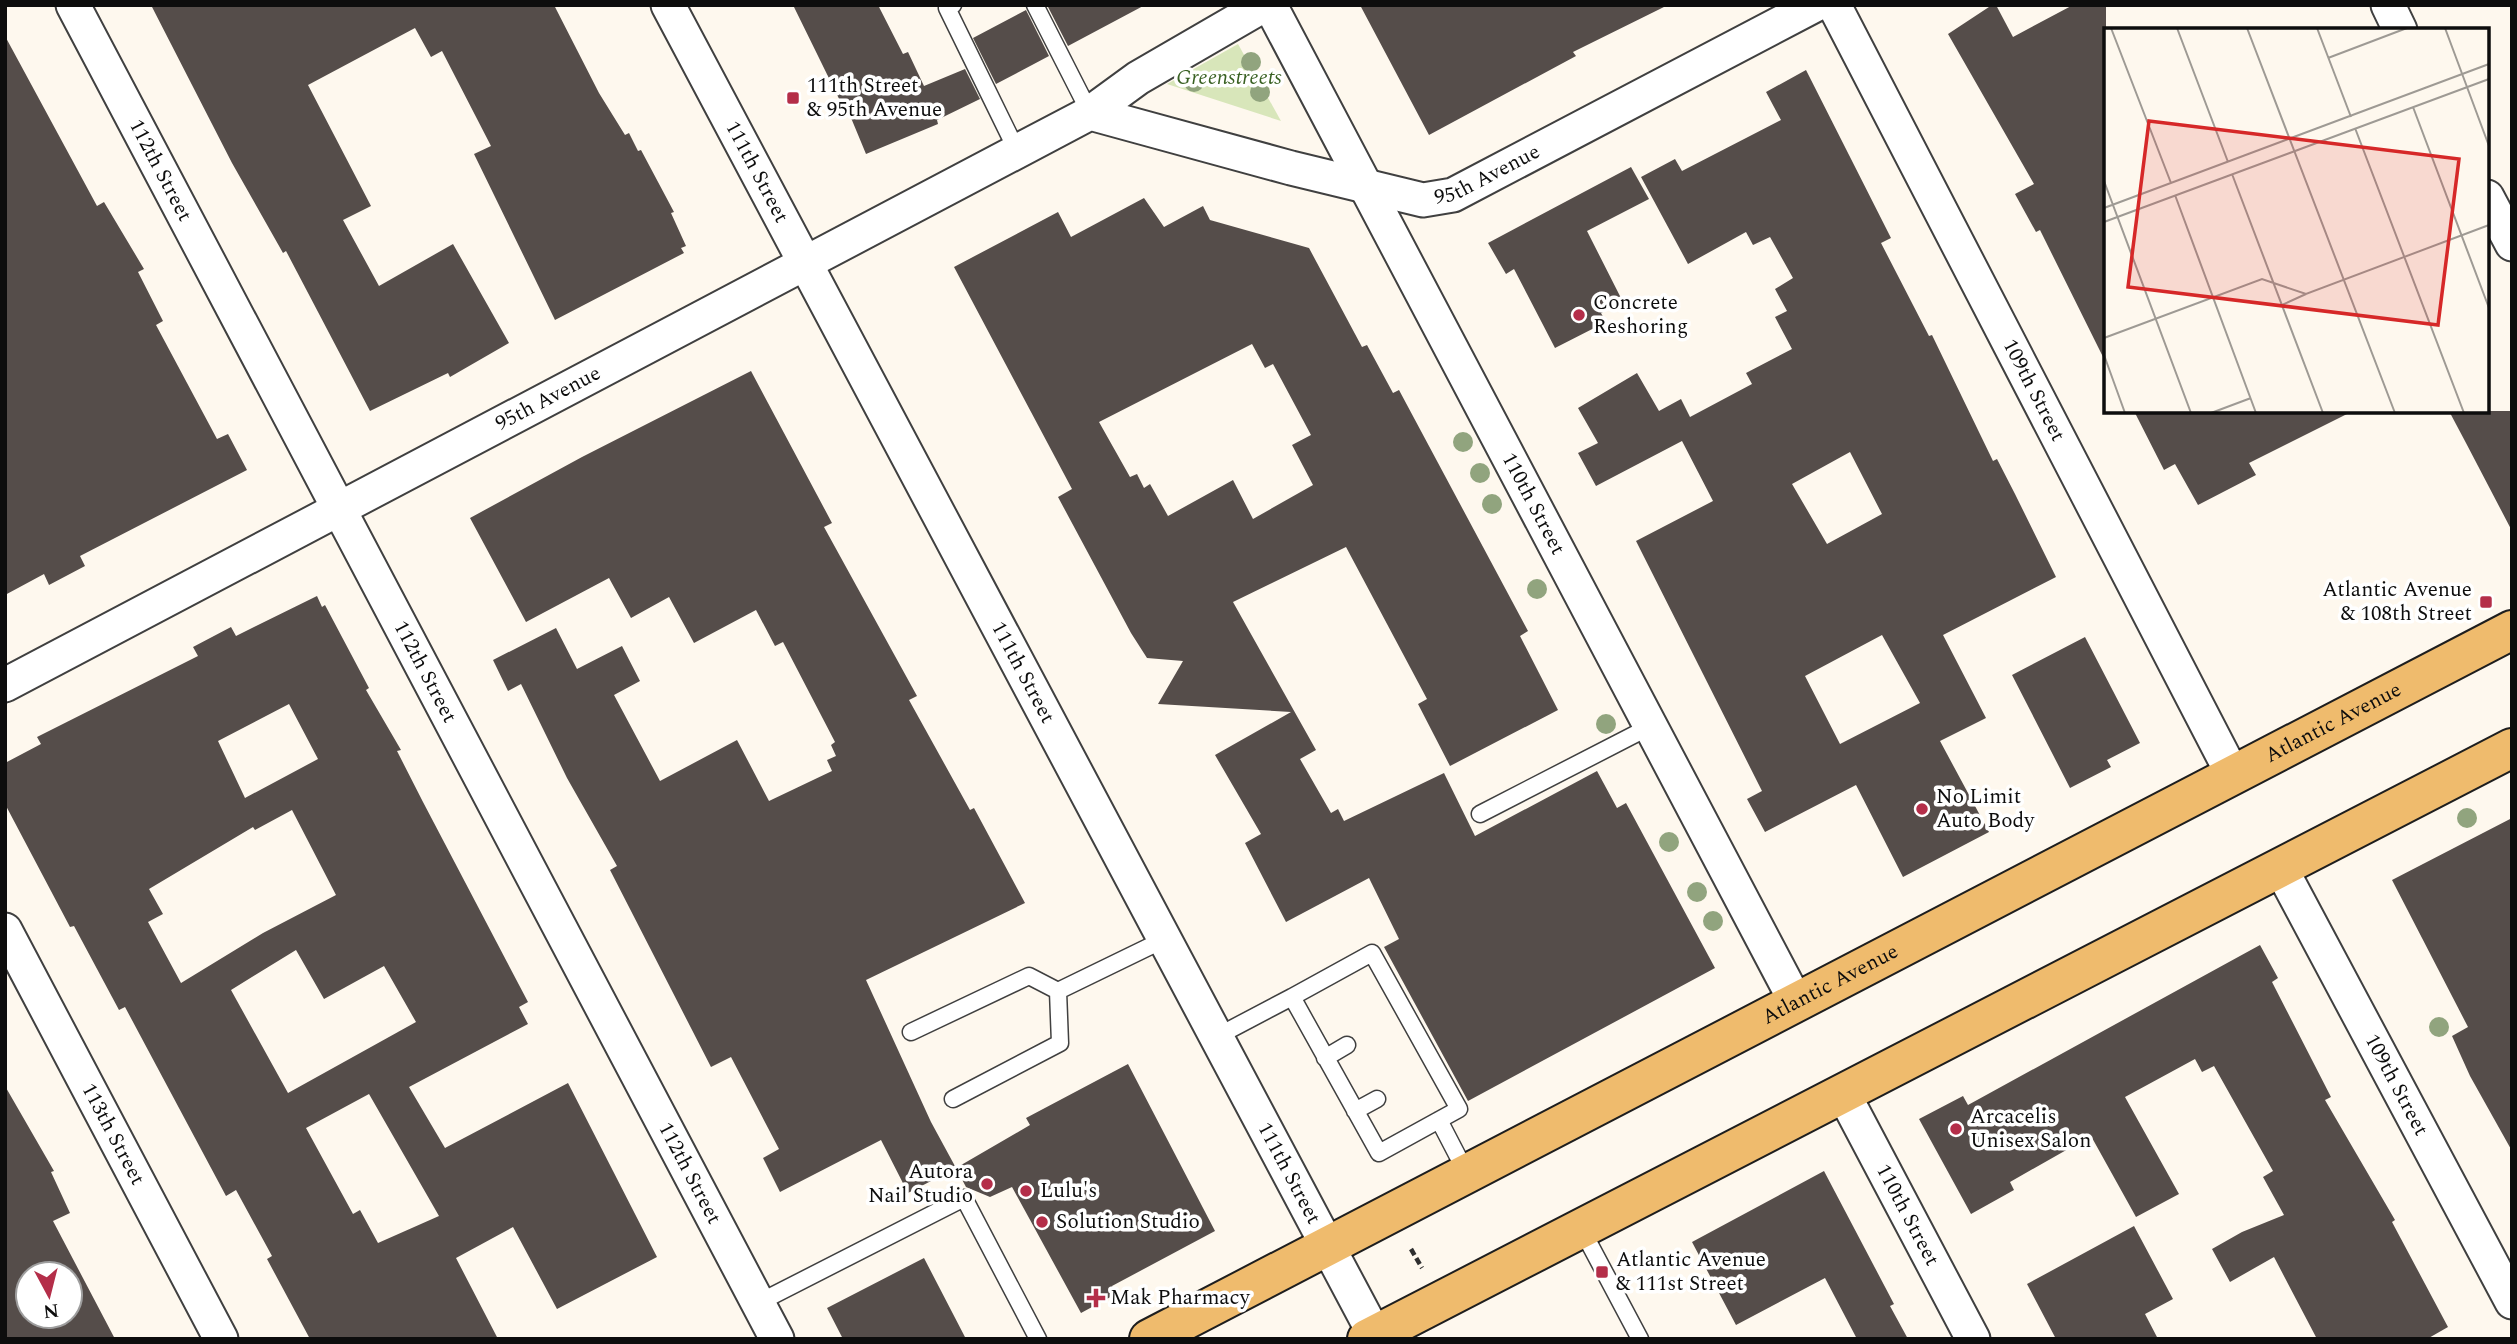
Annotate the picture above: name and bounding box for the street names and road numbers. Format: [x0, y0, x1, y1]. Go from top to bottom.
street label: 112th Street [120, 114, 200, 227]
street label: 111th Street [716, 115, 797, 229]
street label: 95th Avenue [1432, 136, 1546, 214]
street label: 109th Street [1994, 333, 2074, 447]
street label: 95th Avenue [490, 358, 607, 440]
street label: 110th Street [1493, 447, 1573, 561]
street label: 112th Street [385, 615, 465, 729]
street label: 111th Street [982, 616, 1063, 729]
street label: Atlantic Avenue [2259, 674, 2407, 772]
street label: Atlantic Avenue [1756, 936, 1904, 1033]
street label: 109th Street [2356, 1028, 2437, 1142]
street label: 113th Street [73, 1077, 153, 1191]
street label: 112th Street [649, 1116, 730, 1230]
street label: 111th Street [1249, 1116, 1329, 1230]
street label: 110th Street [1867, 1158, 1948, 1272]

